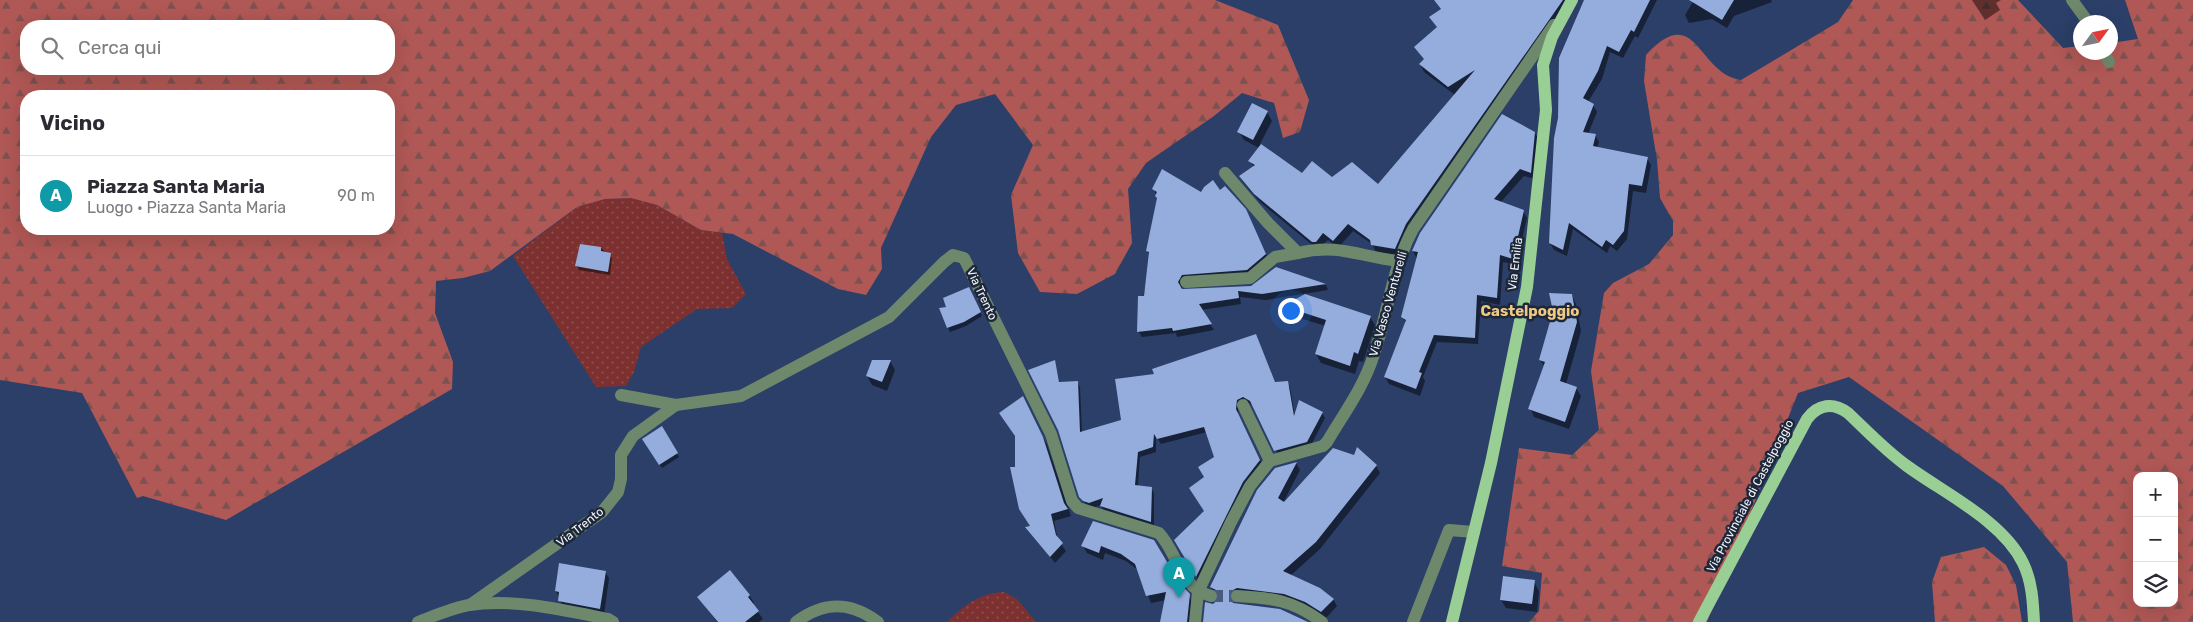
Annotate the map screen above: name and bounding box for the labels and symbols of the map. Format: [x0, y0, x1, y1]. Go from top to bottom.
north arrow [2073, 15, 2118, 60]
street label: Via Emilia [1505, 237, 1525, 291]
street label: Via Vasco Venturelli [1366, 250, 1410, 358]
street label: Via Trento [964, 266, 1000, 322]
your location [1278, 298, 1304, 324]
district label: Castelpoggio [1481, 302, 1579, 320]
street label: Via Provinciale di Castelpoggio [1704, 417, 1796, 575]
street label: Via Trento [554, 504, 606, 550]
pin: A [1163, 557, 1195, 598]

